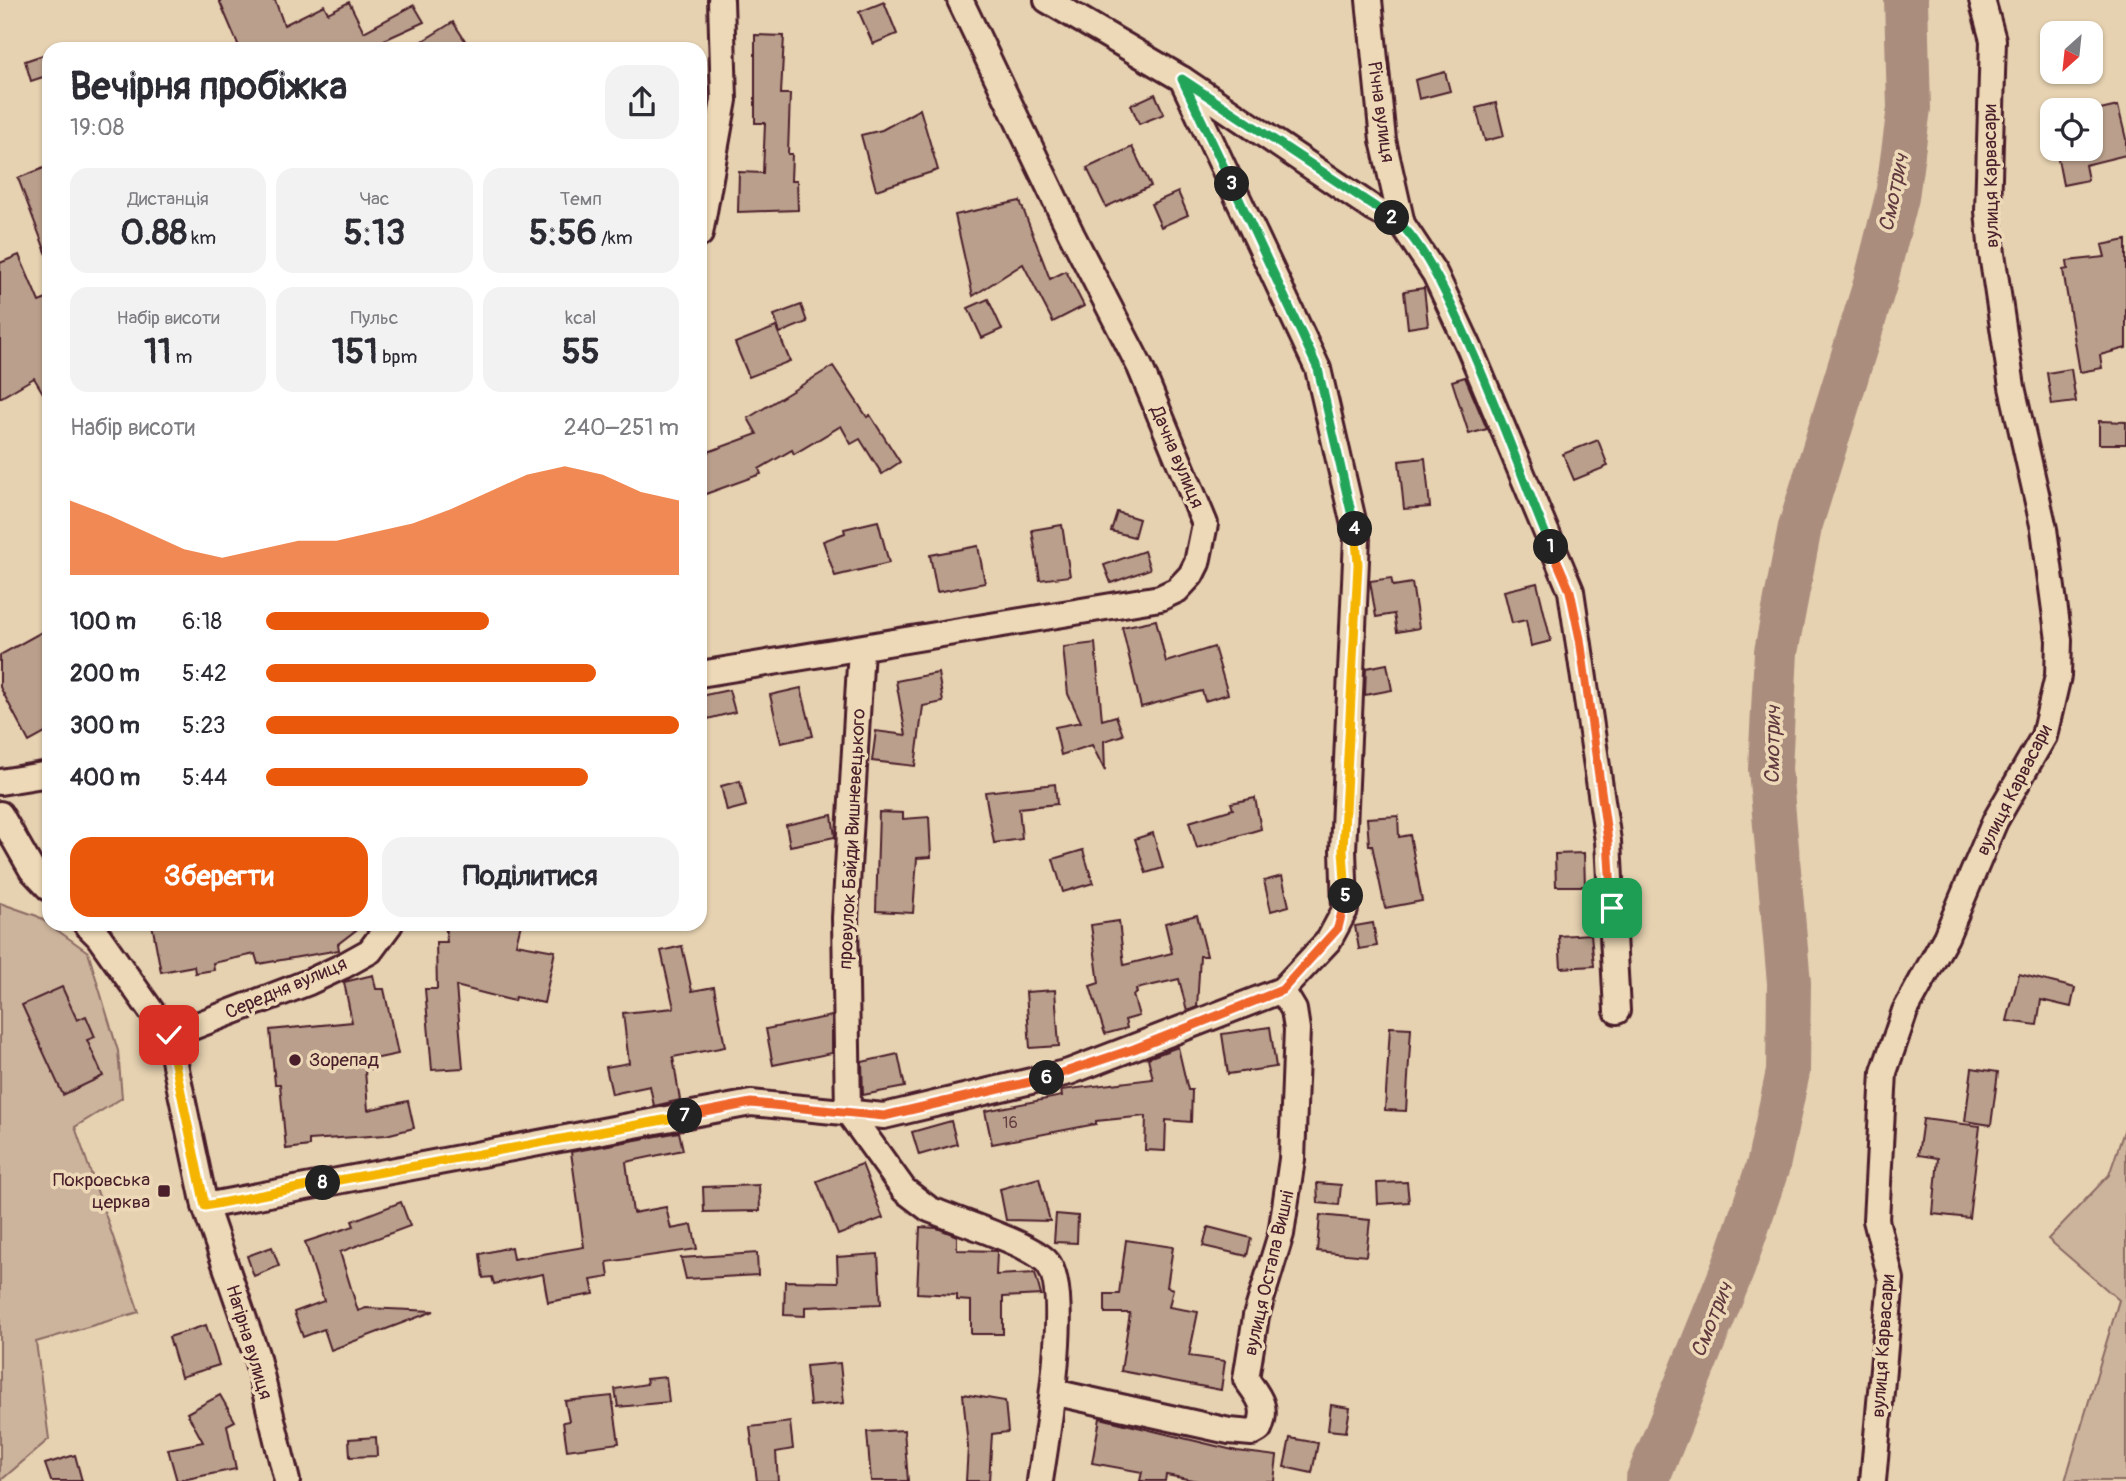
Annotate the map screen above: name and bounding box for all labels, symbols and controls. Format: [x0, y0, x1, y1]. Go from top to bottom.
north arrow [2040, 21, 2104, 84]
map controls [2040, 21, 2103, 161]
street label: Річна вулиця [1362, 60, 1400, 164]
text: Вечірня пробіжка [70, 63, 347, 111]
button: share [605, 65, 679, 139]
button: locate [2040, 98, 2103, 161]
street label: вулиця Карвасари [1978, 103, 2004, 248]
text: 19:08 [70, 113, 124, 142]
water label: Смотрич [1873, 150, 1916, 234]
pin: 3 [1214, 166, 1250, 202]
text: 3 [1226, 171, 1237, 195]
text: Дистанція [128, 187, 209, 211]
text: Час [360, 187, 389, 211]
text: Темп [560, 187, 602, 211]
pin: 2 [1374, 200, 1410, 235]
text: 2 [1386, 205, 1397, 229]
text: 0.88 [120, 211, 187, 255]
text: 5:13 [344, 211, 405, 255]
text: 5:56 [529, 211, 597, 255]
text: km [187, 226, 216, 250]
text: /km [597, 226, 633, 250]
text: Набір висоти [117, 306, 220, 330]
text: Пульс [351, 306, 398, 330]
text: kcal [565, 306, 596, 330]
text: 11 [144, 330, 171, 374]
text: 151 [332, 330, 378, 374]
text: 55 [562, 330, 600, 374]
text: m [171, 345, 192, 369]
text: bpm [378, 345, 417, 369]
street label: Дачна вулиця [1144, 401, 1209, 512]
text: Набір висоти [70, 413, 195, 442]
text: 240–251 m [564, 413, 679, 442]
pin: 4 [1338, 512, 1372, 546]
text: 4 [1349, 516, 1360, 540]
pin: 1 [1534, 530, 1568, 564]
text: 1 [1547, 534, 1554, 558]
text: 100 m [70, 607, 136, 636]
text: 6:18 [182, 607, 222, 636]
text: 200 m [70, 659, 140, 688]
text: 5:42 [182, 659, 227, 688]
water label: Смотрич [1759, 704, 1787, 784]
street label: провулок Байди Вишневецького [833, 708, 871, 970]
text: 300 m [70, 711, 140, 740]
text: 5:23 [182, 711, 226, 740]
street label: вулиця Карвасари [1971, 720, 2058, 859]
text: 400 m [70, 763, 140, 792]
text: 5:44 [182, 763, 227, 792]
button: Зберегти [70, 837, 368, 917]
button: Поділитися [382, 837, 679, 917]
pin: 5 [1328, 878, 1364, 914]
pin [1582, 878, 1642, 938]
text: 5 [1340, 883, 1351, 907]
icon: arrive [1593, 889, 1631, 927]
street label: Середня вулиця [221, 952, 351, 1024]
pin [139, 1005, 199, 1065]
icon: check [150, 1016, 188, 1054]
place label: Зорепад [309, 1048, 379, 1072]
marker: Зорепад [287, 1052, 303, 1068]
pin: 6 [1030, 1060, 1064, 1096]
text: 6 [1041, 1065, 1052, 1089]
pin: 7 [668, 1098, 702, 1134]
text: 7 [679, 1103, 690, 1127]
house number: 16 [1002, 1113, 1018, 1133]
pin: 8 [306, 1166, 340, 1200]
place label: Покровська церква [53, 1168, 150, 1214]
text: 8 [318, 1170, 327, 1194]
marker: Покровська церква [156, 1183, 172, 1199]
street label: вулиця Остапа Вишні [1238, 1188, 1300, 1358]
street label: вулиця Карвасари [1866, 1273, 1900, 1419]
water label: Смотрич [1685, 1277, 1740, 1361]
street label: Нагірна вулиця [220, 1282, 278, 1402]

